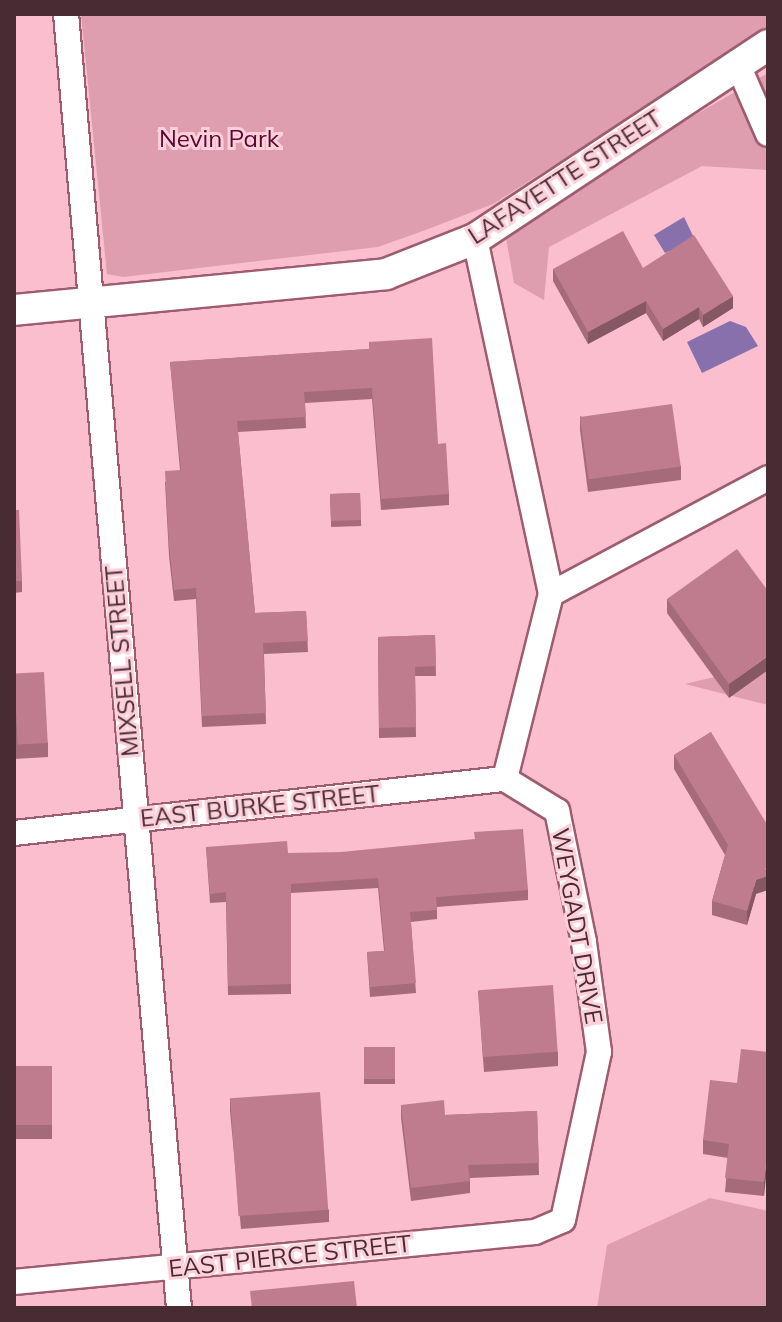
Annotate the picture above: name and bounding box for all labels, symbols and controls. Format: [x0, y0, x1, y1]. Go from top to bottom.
street label: LAFAYETTE STREET [463, 104, 667, 250]
park label: Nevin Park [159, 125, 279, 153]
street label: MIXSELL STREET [99, 564, 145, 758]
street label: EAST BURKE STREET [139, 779, 381, 833]
street label: WEYGADT DRIVE [546, 826, 608, 1026]
street label: EAST PIERCE STREET [167, 1229, 413, 1283]

